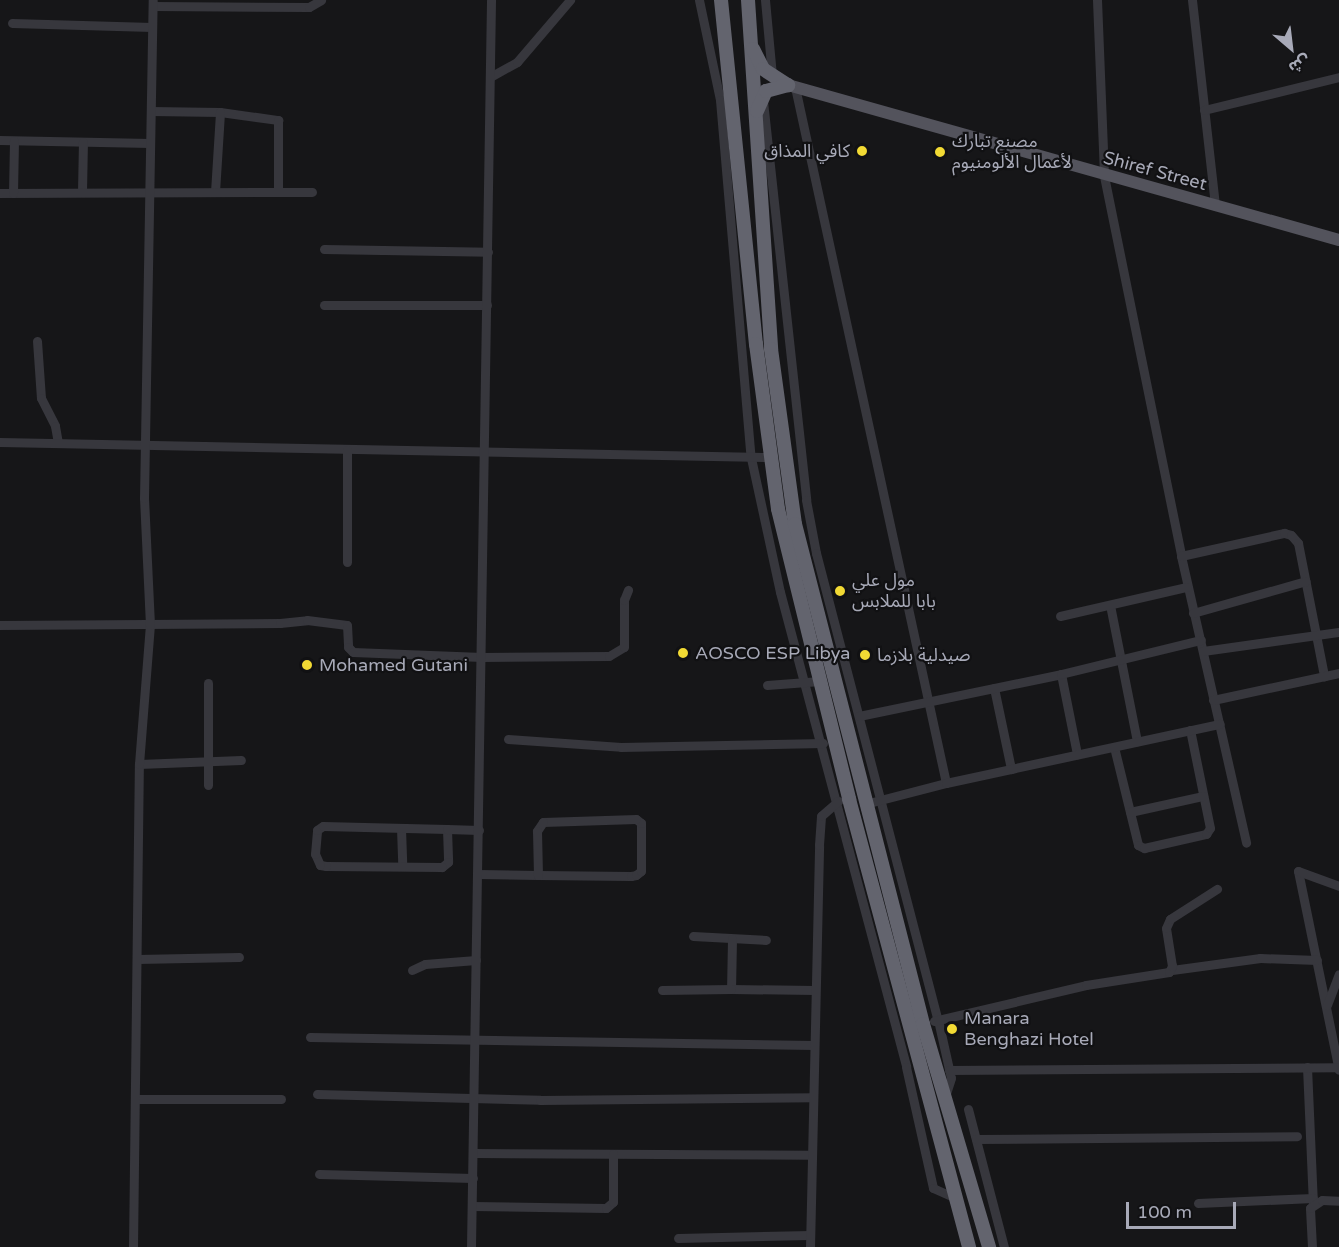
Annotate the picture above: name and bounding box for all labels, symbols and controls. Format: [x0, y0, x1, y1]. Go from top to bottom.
north arrow [1261, 18, 1321, 78]
text: ش [1285, 50, 1314, 78]
place label: مصنع تبارك لأعمال الألومنيوم [952, 131, 1072, 174]
place label: كافي المذاق [764, 140, 850, 162]
marker: كافي المذاق [855, 144, 869, 158]
marker: مصنع تبارك لأعمال الألومنيوم [933, 145, 947, 159]
street label: Shiref Street [1101, 147, 1209, 195]
place label: مول علي بابا للملابس [852, 570, 936, 612]
marker: مول علي بابا للملابس [833, 584, 847, 598]
place label: AOSCO ESP Libya [695, 642, 850, 664]
place label: صيدلية بلازما [877, 644, 971, 666]
marker: AOSCO ESP Libya [676, 646, 690, 660]
marker: صيدلية بلازما [858, 648, 872, 662]
place label: Mohamed Gutani [319, 654, 468, 676]
marker: Mohamed Gutani [300, 658, 314, 672]
place label: Manara Benghazi Hotel [964, 1008, 1094, 1050]
marker: Manara Benghazi Hotel [945, 1022, 959, 1036]
scale bar [1129, 1190, 1238, 1228]
text: 100 m [1137, 1201, 1192, 1223]

